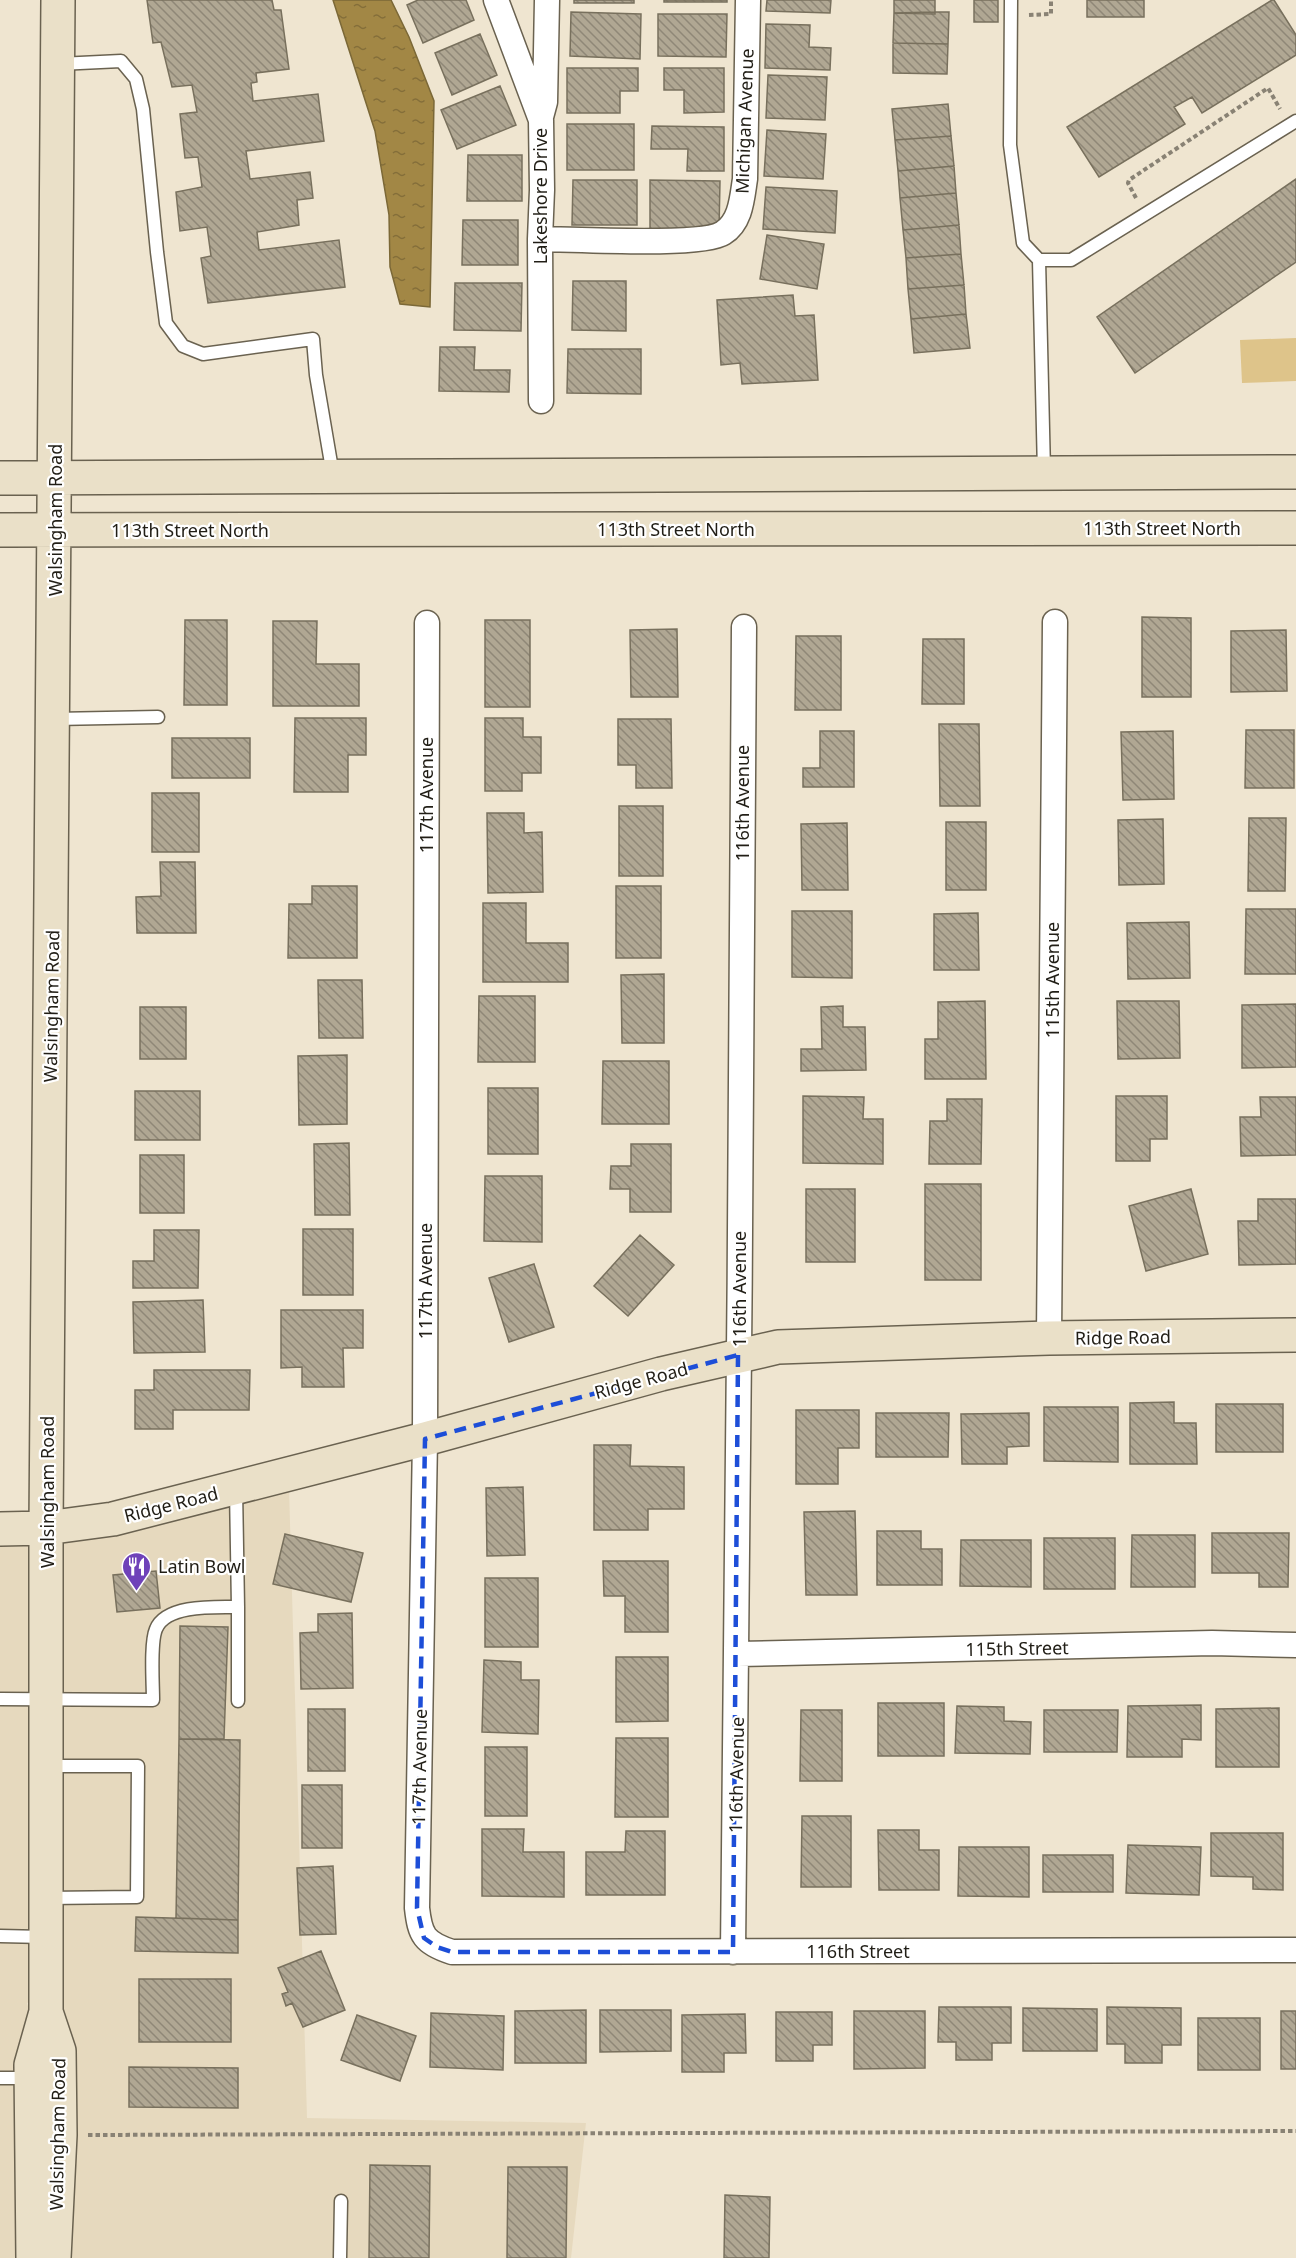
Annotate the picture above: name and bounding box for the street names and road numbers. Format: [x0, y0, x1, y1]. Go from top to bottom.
street label: Michigan Avenue [729, 48, 759, 194]
street label: Lakeshore Drive [528, 128, 552, 264]
street label: Walsingham Road [43, 444, 67, 596]
street label: 113th Street North [1083, 516, 1241, 540]
street label: 113th Street North [597, 517, 755, 541]
street label: 113th Street North [111, 518, 269, 542]
street label: 117th Avenue [414, 737, 438, 853]
street label: 116th Avenue [730, 745, 754, 861]
street label: 115th Avenue [1040, 922, 1064, 1038]
street label: Walsingham Road [38, 930, 64, 1082]
street label: 117th Avenue [413, 1223, 437, 1339]
street label: 116th Avenue [727, 1231, 751, 1347]
street label: Ridge Road [1075, 1324, 1171, 1350]
street label: Ridge Road [591, 1356, 691, 1404]
street label: Walsingham Road [35, 1416, 59, 1568]
street label: Ridge Road [121, 1481, 221, 1527]
street label: 115th Street [965, 1635, 1069, 1661]
street label: 117th Avenue [406, 1709, 432, 1825]
street label: 116th Avenue [723, 1717, 749, 1833]
street label: 116th Street [806, 1939, 910, 1963]
street label: Walsingham Road [44, 2058, 70, 2210]

